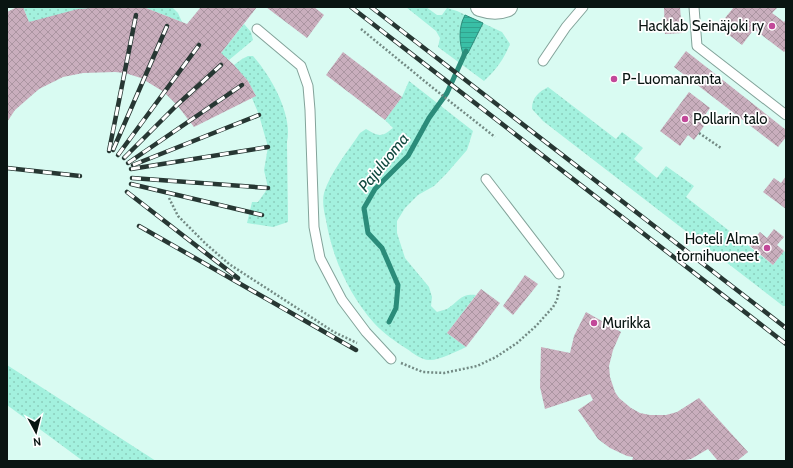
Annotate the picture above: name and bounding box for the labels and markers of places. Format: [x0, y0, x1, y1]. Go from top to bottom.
place label: Hacklab Seinäjoki ry [638, 17, 764, 35]
marker: Hacklab Seinäjoki ry [767, 21, 777, 31]
place label: P-Luomanranta [622, 70, 722, 88]
marker: P-Luomanranta [609, 74, 619, 84]
place label: Pollarin talo [693, 110, 768, 128]
marker: Pollarin talo [680, 114, 690, 124]
place label: Hoteli Alma tornihuoneet [676, 230, 760, 265]
marker: Hoteli Alma tornihuoneet [762, 243, 772, 253]
place label: Murikka [602, 314, 651, 332]
marker: Murikka [589, 318, 599, 328]

